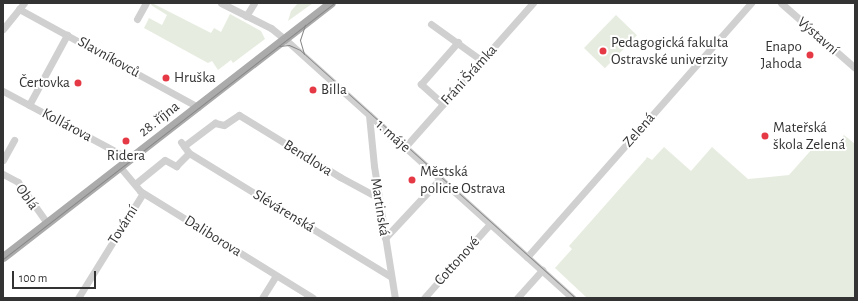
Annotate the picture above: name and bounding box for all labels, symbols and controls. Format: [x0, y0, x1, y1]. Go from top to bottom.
street label: Výstavní [794, 13, 842, 59]
street label: Slavníkovců [75, 33, 143, 81]
place label: Pedagogická fakulta Ostravské univerzity [611, 33, 728, 68]
place label: Enapo Jahoda [761, 37, 802, 72]
street label: Fráni Šrámka [437, 41, 501, 109]
marker: Pedagogická fakulta Ostravské univerzity [598, 46, 608, 56]
marker: Enapo Jahoda [805, 50, 815, 60]
place label: Hruška [174, 69, 216, 87]
marker: Hruška [161, 73, 171, 83]
place label: Čertovka [19, 74, 70, 92]
marker: Čertovka [73, 78, 83, 88]
place label: Billa [321, 81, 347, 99]
marker: Billa [308, 85, 318, 95]
street label: 28. října [135, 97, 183, 141]
street label: Kollárova [39, 104, 95, 146]
street label: Zelená [619, 109, 659, 151]
street label: 1. máje [372, 116, 414, 156]
place label: Mateřská škola Zelená [773, 118, 845, 153]
marker: Mateřská škola Zelená [760, 131, 770, 141]
marker: Ridera [121, 136, 131, 146]
street label: Bendlova [280, 136, 336, 180]
place label: Ridera [107, 147, 145, 165]
place label: Městská policie Ostrava [420, 162, 505, 197]
marker: Městská policie Ostrava [407, 175, 417, 185]
street label: Martinská [367, 177, 393, 237]
street label: Oblá [12, 180, 42, 214]
street label: Slévárenská [250, 186, 318, 236]
street label: Tovární [104, 202, 142, 248]
street label: Daliborova [181, 211, 245, 261]
street label: Cottonové [430, 233, 484, 289]
scale bar [14, 263, 98, 289]
text: 100 m [19, 272, 47, 284]

